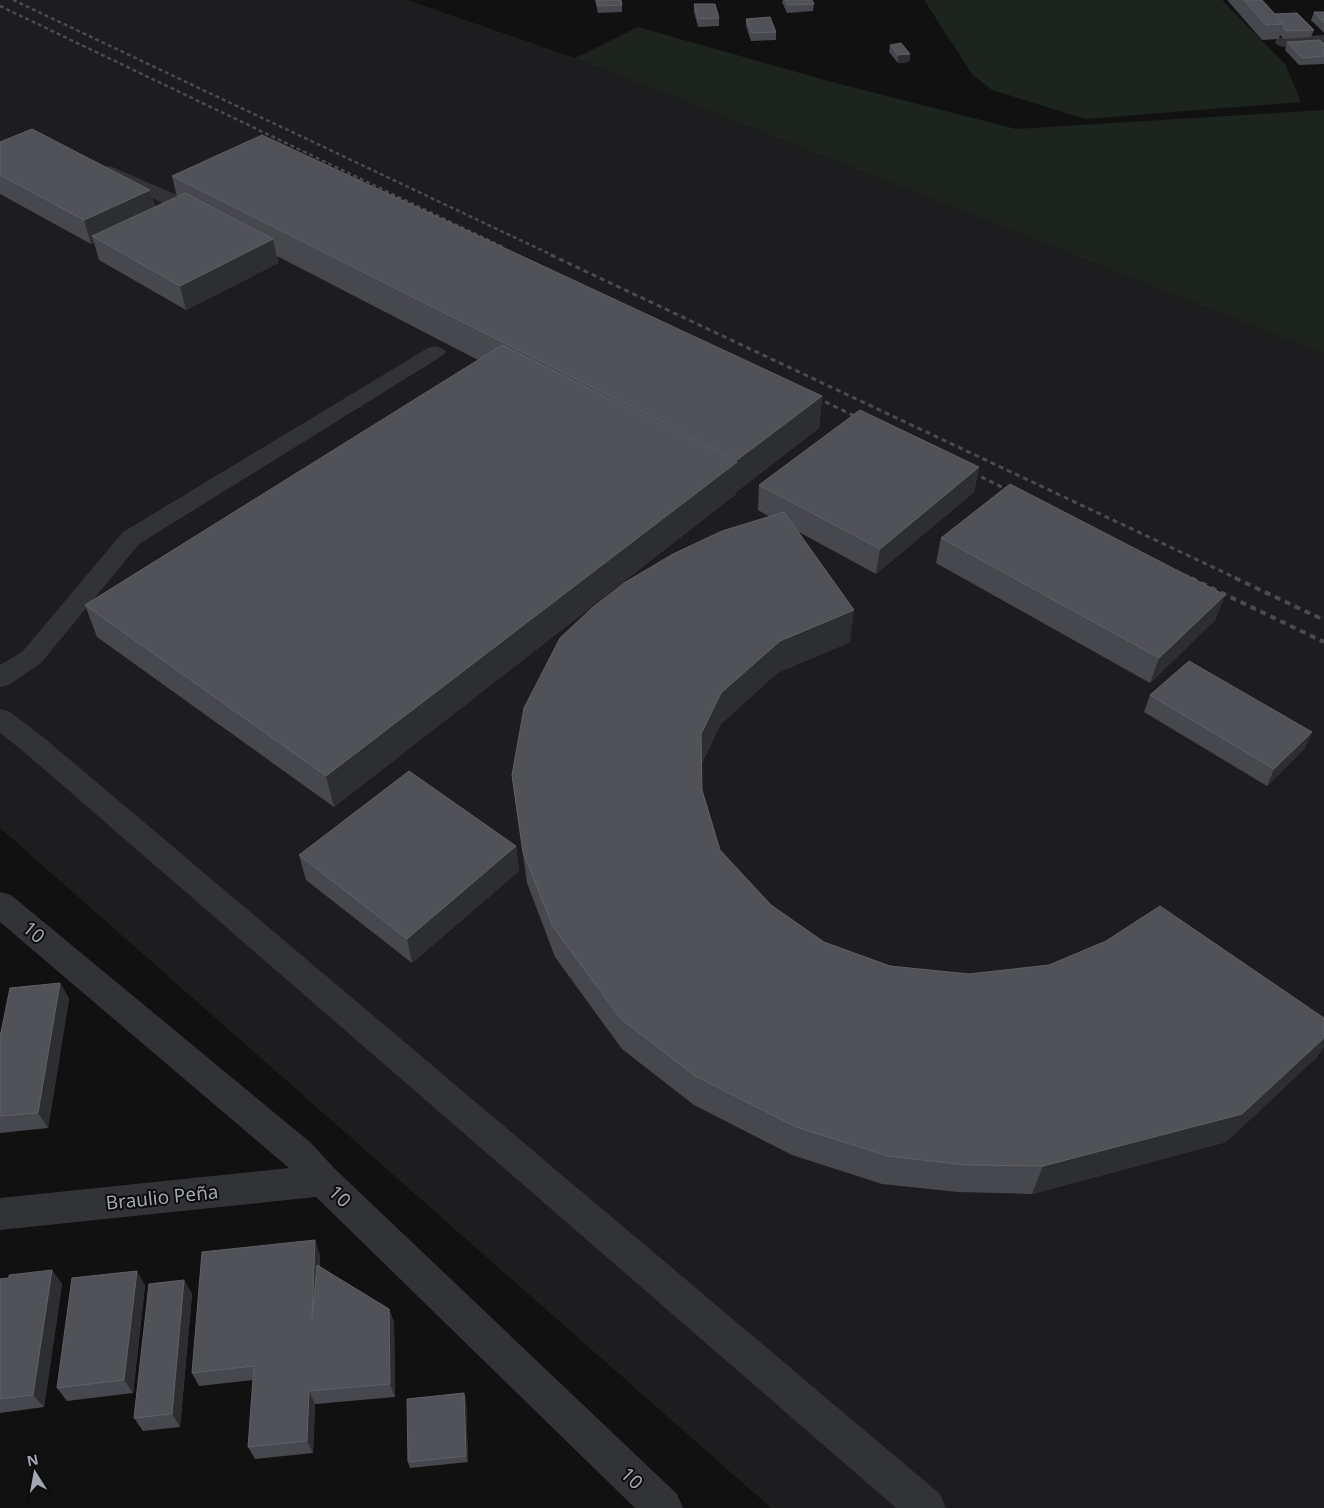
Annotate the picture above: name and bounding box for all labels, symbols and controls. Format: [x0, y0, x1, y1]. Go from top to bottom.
street label: 10 [17, 915, 51, 949]
street label: Braulio Peña [104, 1178, 220, 1216]
street label: 10 [323, 1179, 357, 1213]
north arrow [10, 1448, 60, 1498]
text: N [25, 1449, 40, 1470]
street label: 10 [615, 1461, 649, 1495]

